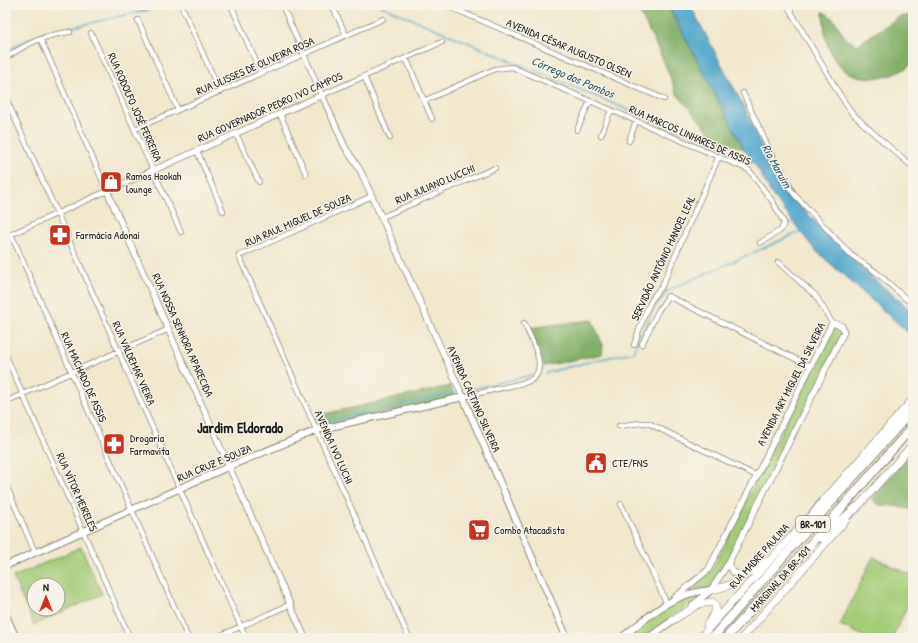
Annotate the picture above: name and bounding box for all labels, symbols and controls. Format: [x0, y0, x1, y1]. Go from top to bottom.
street label: AVENIDA CÉSAR AUGUSTO OLSEN [504, 15, 634, 81]
street label: RUA ULISSES DE OLIVEIRA ROSA [194, 33, 317, 98]
street label: RUA RODOLFO JOSÉ FERREIRA [105, 50, 166, 164]
water label: Córrego dos Pombos [529, 52, 618, 103]
street label: RUA GOVERNADOR PEDRO IVO CAMPOS [195, 69, 345, 145]
street label: RUA MARCOS LINHARES DE ASSIS [627, 102, 753, 168]
water label: Rio Maruim [758, 141, 796, 192]
street label: RUA JULIANO LUCCHI [393, 161, 477, 207]
shop icon: Ramos Hookah lounge [98, 169, 124, 195]
place label: Ramos Hookah lounge [126, 169, 182, 196]
street label: RUA RAUL MIGUEL DE SOUZA [243, 190, 354, 250]
street label: SERVIDÃO ANTÔNIO MANOEL LEAL [628, 193, 698, 323]
pharmacy icon: Farmácia Adonai [47, 222, 73, 248]
place label: Farmácia Adonai [75, 228, 140, 242]
street label: RUA NOSSA SENHORA APARECIDA [149, 271, 217, 400]
street label: RUA VALDEMAR VIEIRA [109, 319, 159, 408]
street label: AVENIDA ARY MIGUEL DA SILVEIRA [754, 319, 829, 448]
street label: RUA MACHADO DE ASSIS [58, 330, 110, 424]
street label: AVENIDA CAETANO SILVEIRA [444, 344, 504, 455]
street label: AVENIDA IVO LUCHI [311, 408, 357, 486]
district label: Jardim Eldorado [197, 417, 283, 438]
pharmacy icon: Drogaria Farmavita [101, 431, 127, 457]
place label: Drogaria Farmavita [129, 431, 170, 458]
street label: RUA CRUZ E SOUZA [175, 441, 254, 485]
public building icon: CTE/FNS [583, 450, 609, 476]
street label: RUA VÍTOR MEIRELES [53, 451, 101, 533]
place label: CTE/FNS [612, 456, 648, 470]
road number: BR-101 [796, 516, 830, 532]
supermarket icon: Combo Atacadista [466, 517, 492, 543]
street label: RUA MADRE PAULINA [726, 520, 792, 592]
place label: Combo Atacadista [494, 523, 565, 537]
street label: MARGINAL DA BR-101 [747, 543, 813, 615]
north arrow [26, 577, 66, 617]
text: N [43, 580, 49, 594]

